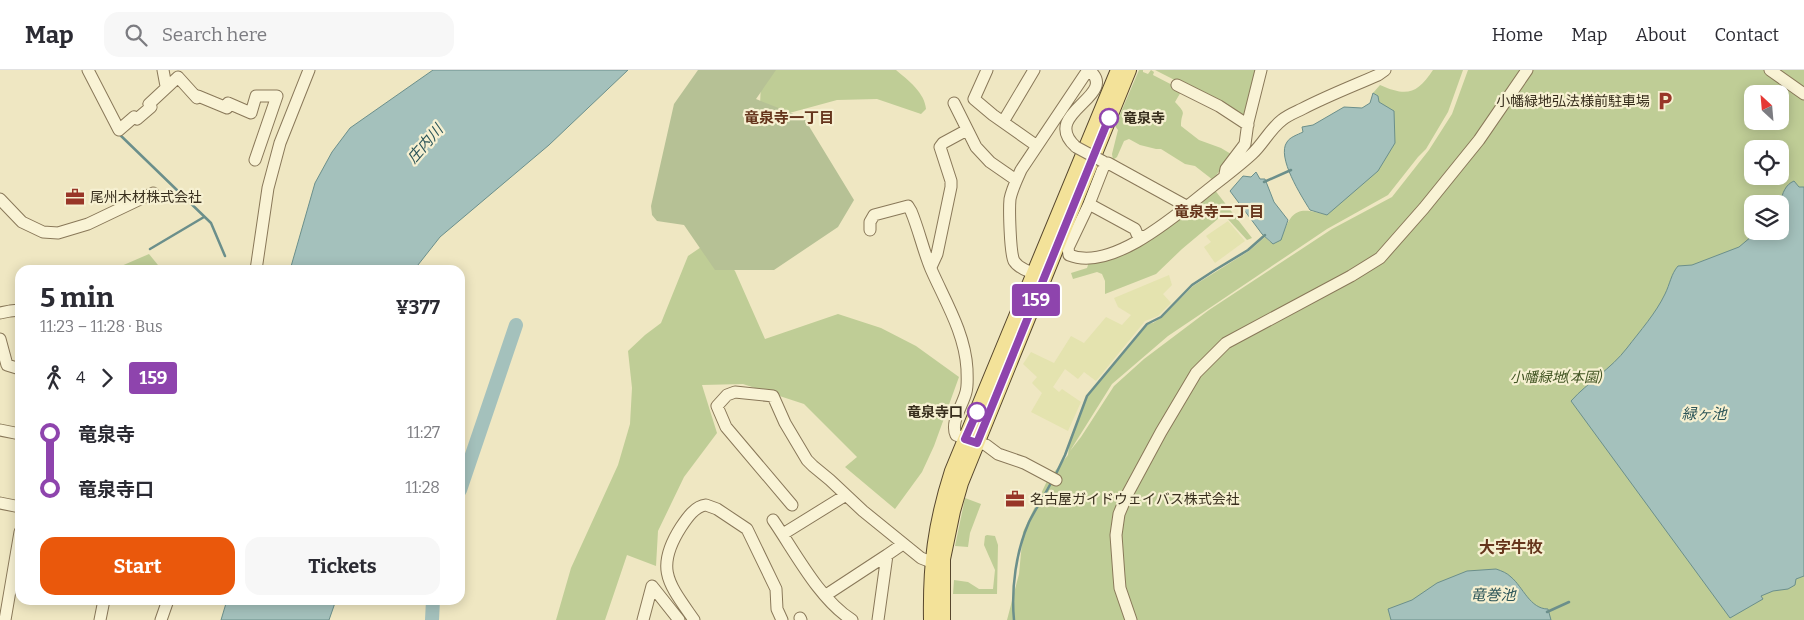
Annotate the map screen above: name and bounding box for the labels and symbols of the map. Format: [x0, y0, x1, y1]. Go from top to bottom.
north arrow [1744, 85, 1789, 130]
parking icon: 小幡緑地弘法様前駐車場 [1654, 90, 1676, 112]
place label: 小幡緑地弘法様前駐車場 [1496, 93, 1650, 110]
marker: 竜泉寺 [1099, 108, 1119, 128]
district label: 竜泉寺一丁目 [744, 109, 834, 127]
place label: 竜泉寺 [1123, 110, 1165, 127]
water label: 庄内川 [403, 120, 448, 167]
office icon: 尾州木材株式会社 [64, 186, 86, 208]
place label: 尾州木材株式会社 [90, 189, 202, 206]
district label: 竜泉寺二丁目 [1174, 203, 1264, 221]
line badge: 159 [1007, 284, 1065, 316]
park label: 小幡緑地(本園) [1510, 369, 1603, 386]
marker: 竜泉寺口 [967, 402, 987, 422]
place label: 竜泉寺口 [907, 404, 963, 421]
water label: 緑ヶ池 [1681, 405, 1728, 423]
office icon: 名古屋ガイドウェイバス株式会社 [1004, 488, 1026, 510]
place label: 名古屋ガイドウェイバス株式会社 [1030, 491, 1240, 508]
district label: 大字牛牧 [1479, 538, 1543, 557]
water label: 竜巻池 [1470, 586, 1517, 604]

